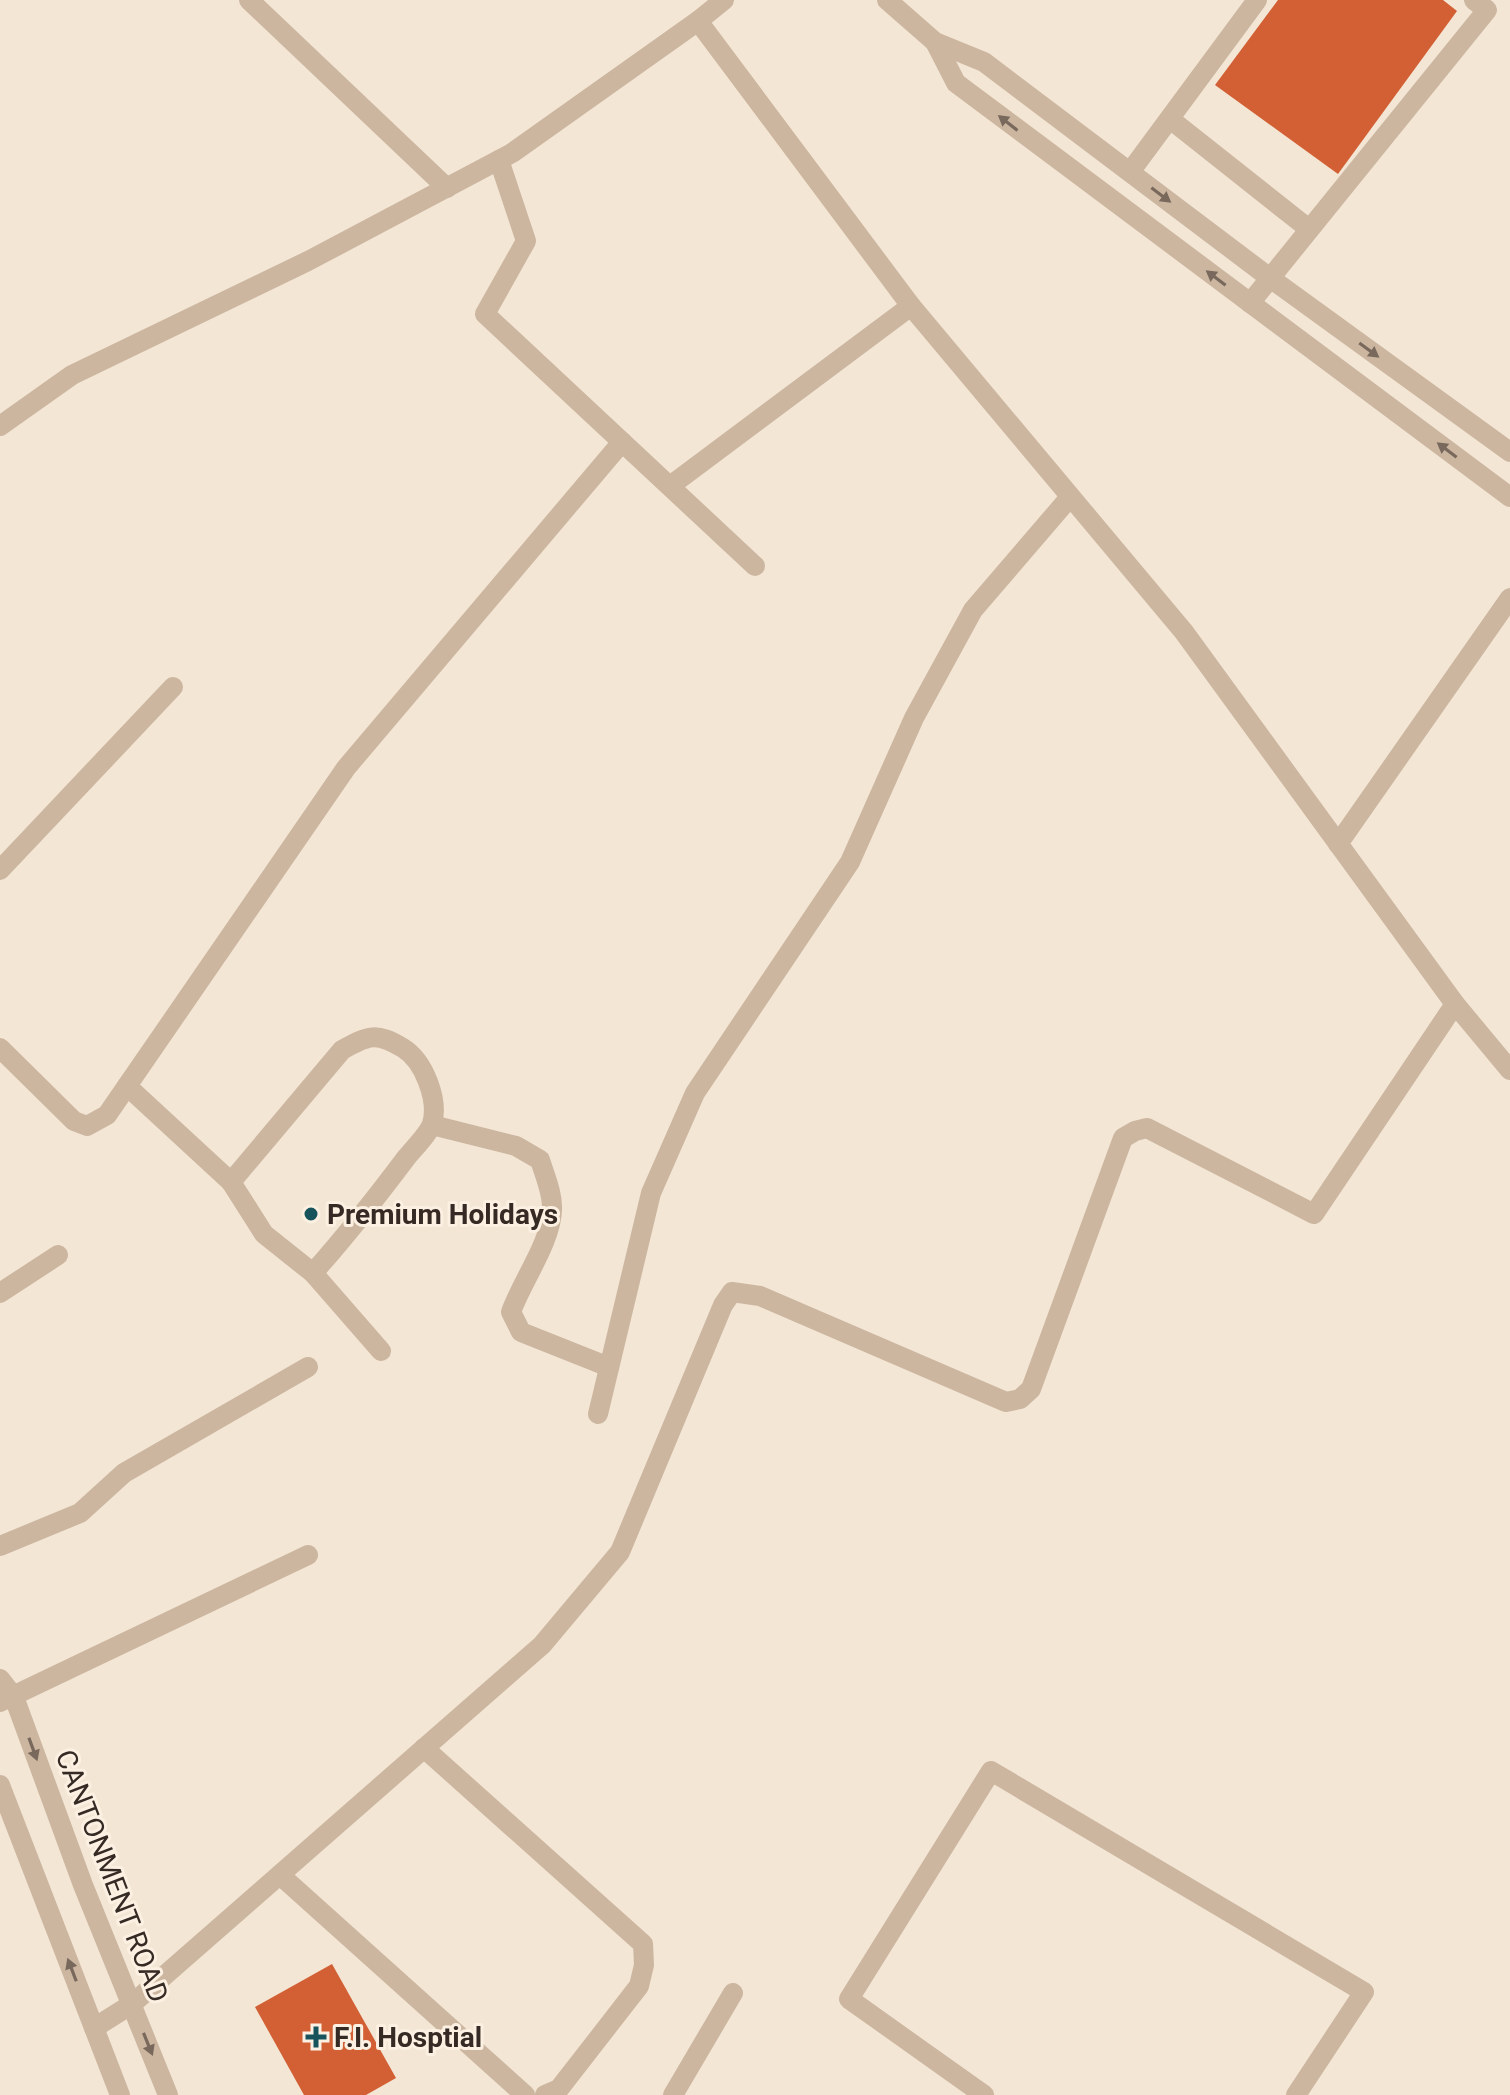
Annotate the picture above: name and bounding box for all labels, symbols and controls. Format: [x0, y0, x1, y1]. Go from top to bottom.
one-way arrow [998, 115, 1018, 131]
one-way arrow [1150, 187, 1171, 203]
one-way arrow [1206, 271, 1226, 287]
one-way arrow [1359, 342, 1380, 357]
one-way arrow [1437, 443, 1458, 458]
place label: Premium Holidays [327, 1198, 558, 1231]
marker: Premium Holidays [302, 1205, 320, 1223]
one-way arrow [27, 1737, 40, 1761]
street label: CANTONMENT ROAD [49, 1745, 175, 2007]
one-way arrow [65, 1958, 78, 1982]
place label: F.I. Hosptial [334, 2021, 482, 2054]
marker: F.I. Hosptial [305, 2026, 327, 2048]
one-way arrow [141, 2032, 154, 2056]

